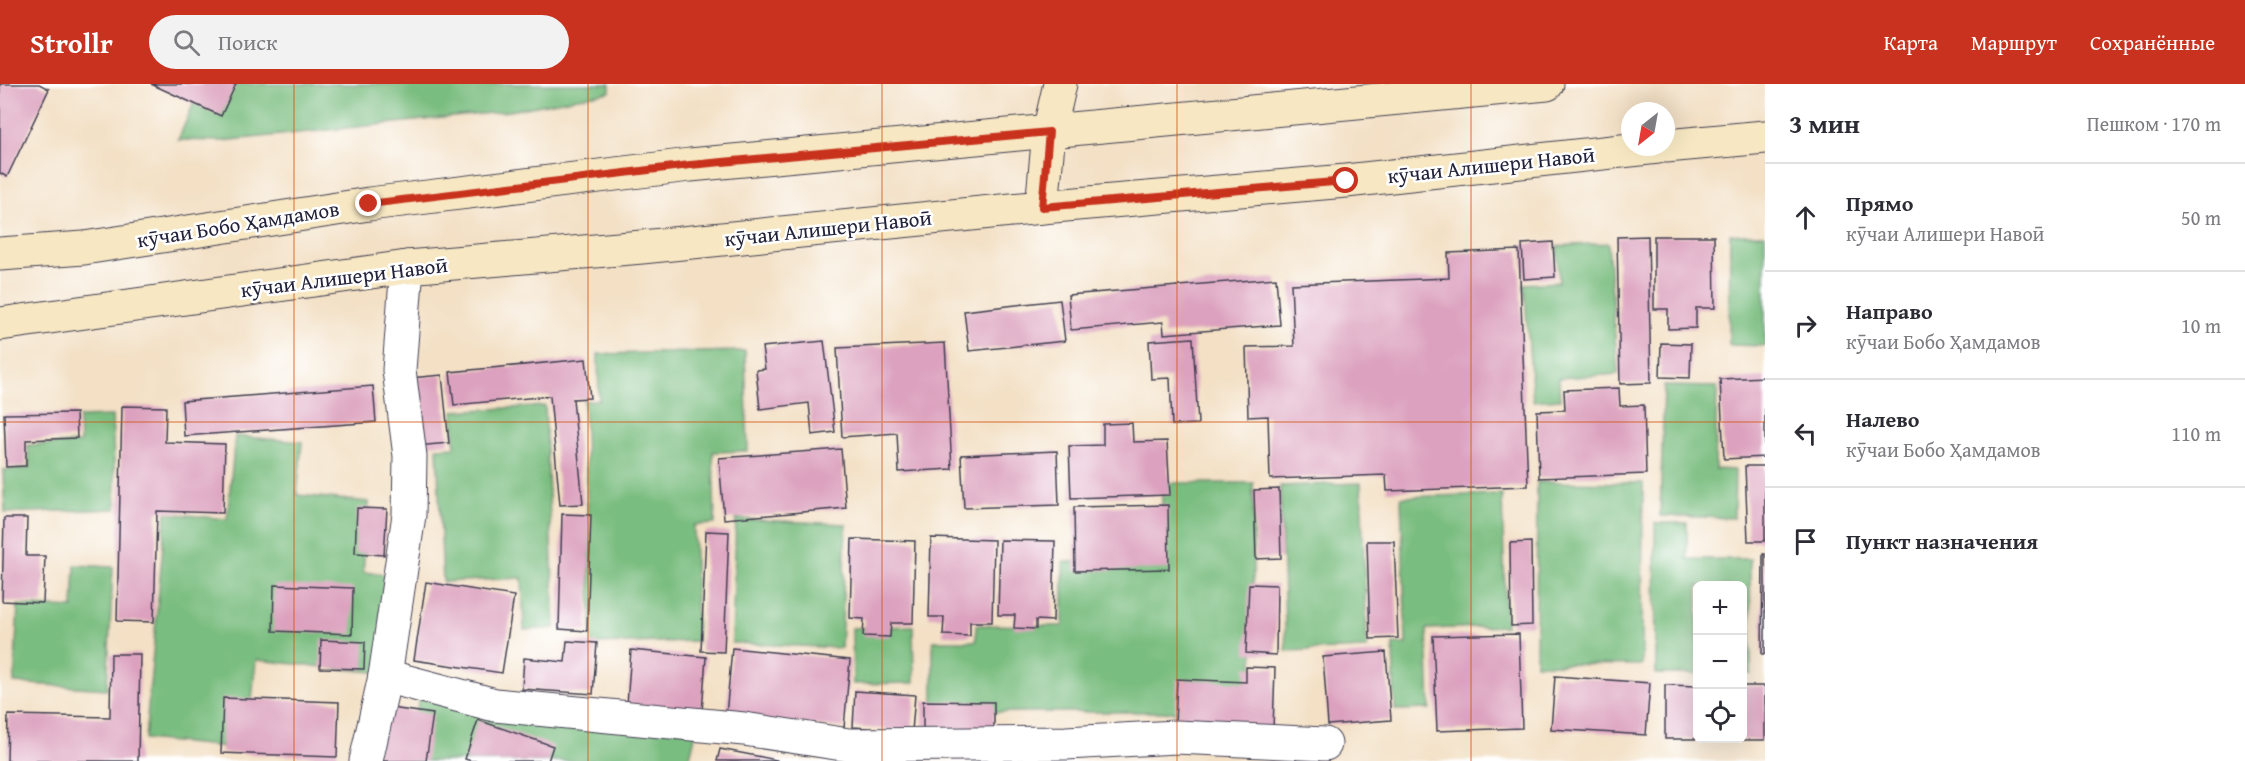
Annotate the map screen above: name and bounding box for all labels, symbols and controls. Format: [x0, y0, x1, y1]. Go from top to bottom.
search box [149, 15, 569, 69]
text: Strollr [30, 22, 113, 63]
icon: search [170, 26, 203, 59]
text: Поиск [218, 26, 278, 58]
text: Карта [1884, 27, 1938, 58]
text: Маршрут [1971, 27, 2057, 58]
text: Сохранённые [2090, 27, 2215, 58]
north arrow [1621, 102, 1675, 156]
text: 3 мин [1789, 104, 1860, 143]
text: Пешком · 170 m [2087, 109, 2221, 138]
street label: кӯчаи Алишери Навоӣ [1386, 139, 1596, 191]
route start [1332, 167, 1358, 193]
text: Прямо [1846, 187, 1913, 219]
route end [355, 190, 381, 216]
street label: кӯчаи Бобо Ҳамдамов [135, 193, 341, 255]
icon: ahead [1789, 201, 1822, 234]
street label: кӯчаи Алишери Навоӣ [723, 202, 933, 254]
text: 50 m [2181, 203, 2221, 232]
text: кӯчаи Алишери Навоӣ [1846, 219, 2044, 248]
street label: кӯчаи Алишери Навоӣ [239, 249, 449, 305]
text: Направо [1846, 295, 1933, 327]
icon: right [1789, 309, 1822, 342]
text: 10 m [2181, 311, 2221, 340]
text: кӯчаи Бобо Ҳамдамов [1846, 327, 2041, 356]
text: Налево [1846, 403, 1919, 435]
icon: left [1789, 417, 1822, 450]
text: 110 m [2171, 419, 2221, 448]
text: кӯчаи Бобо Ҳамдамов [1846, 435, 2041, 464]
icon: arrive [1789, 525, 1822, 558]
text: Пункт назначения [1846, 525, 2038, 557]
map controls [1693, 581, 1747, 743]
button: + [1693, 581, 1747, 635]
button: − [1693, 635, 1747, 689]
button: locate [1693, 689, 1747, 743]

